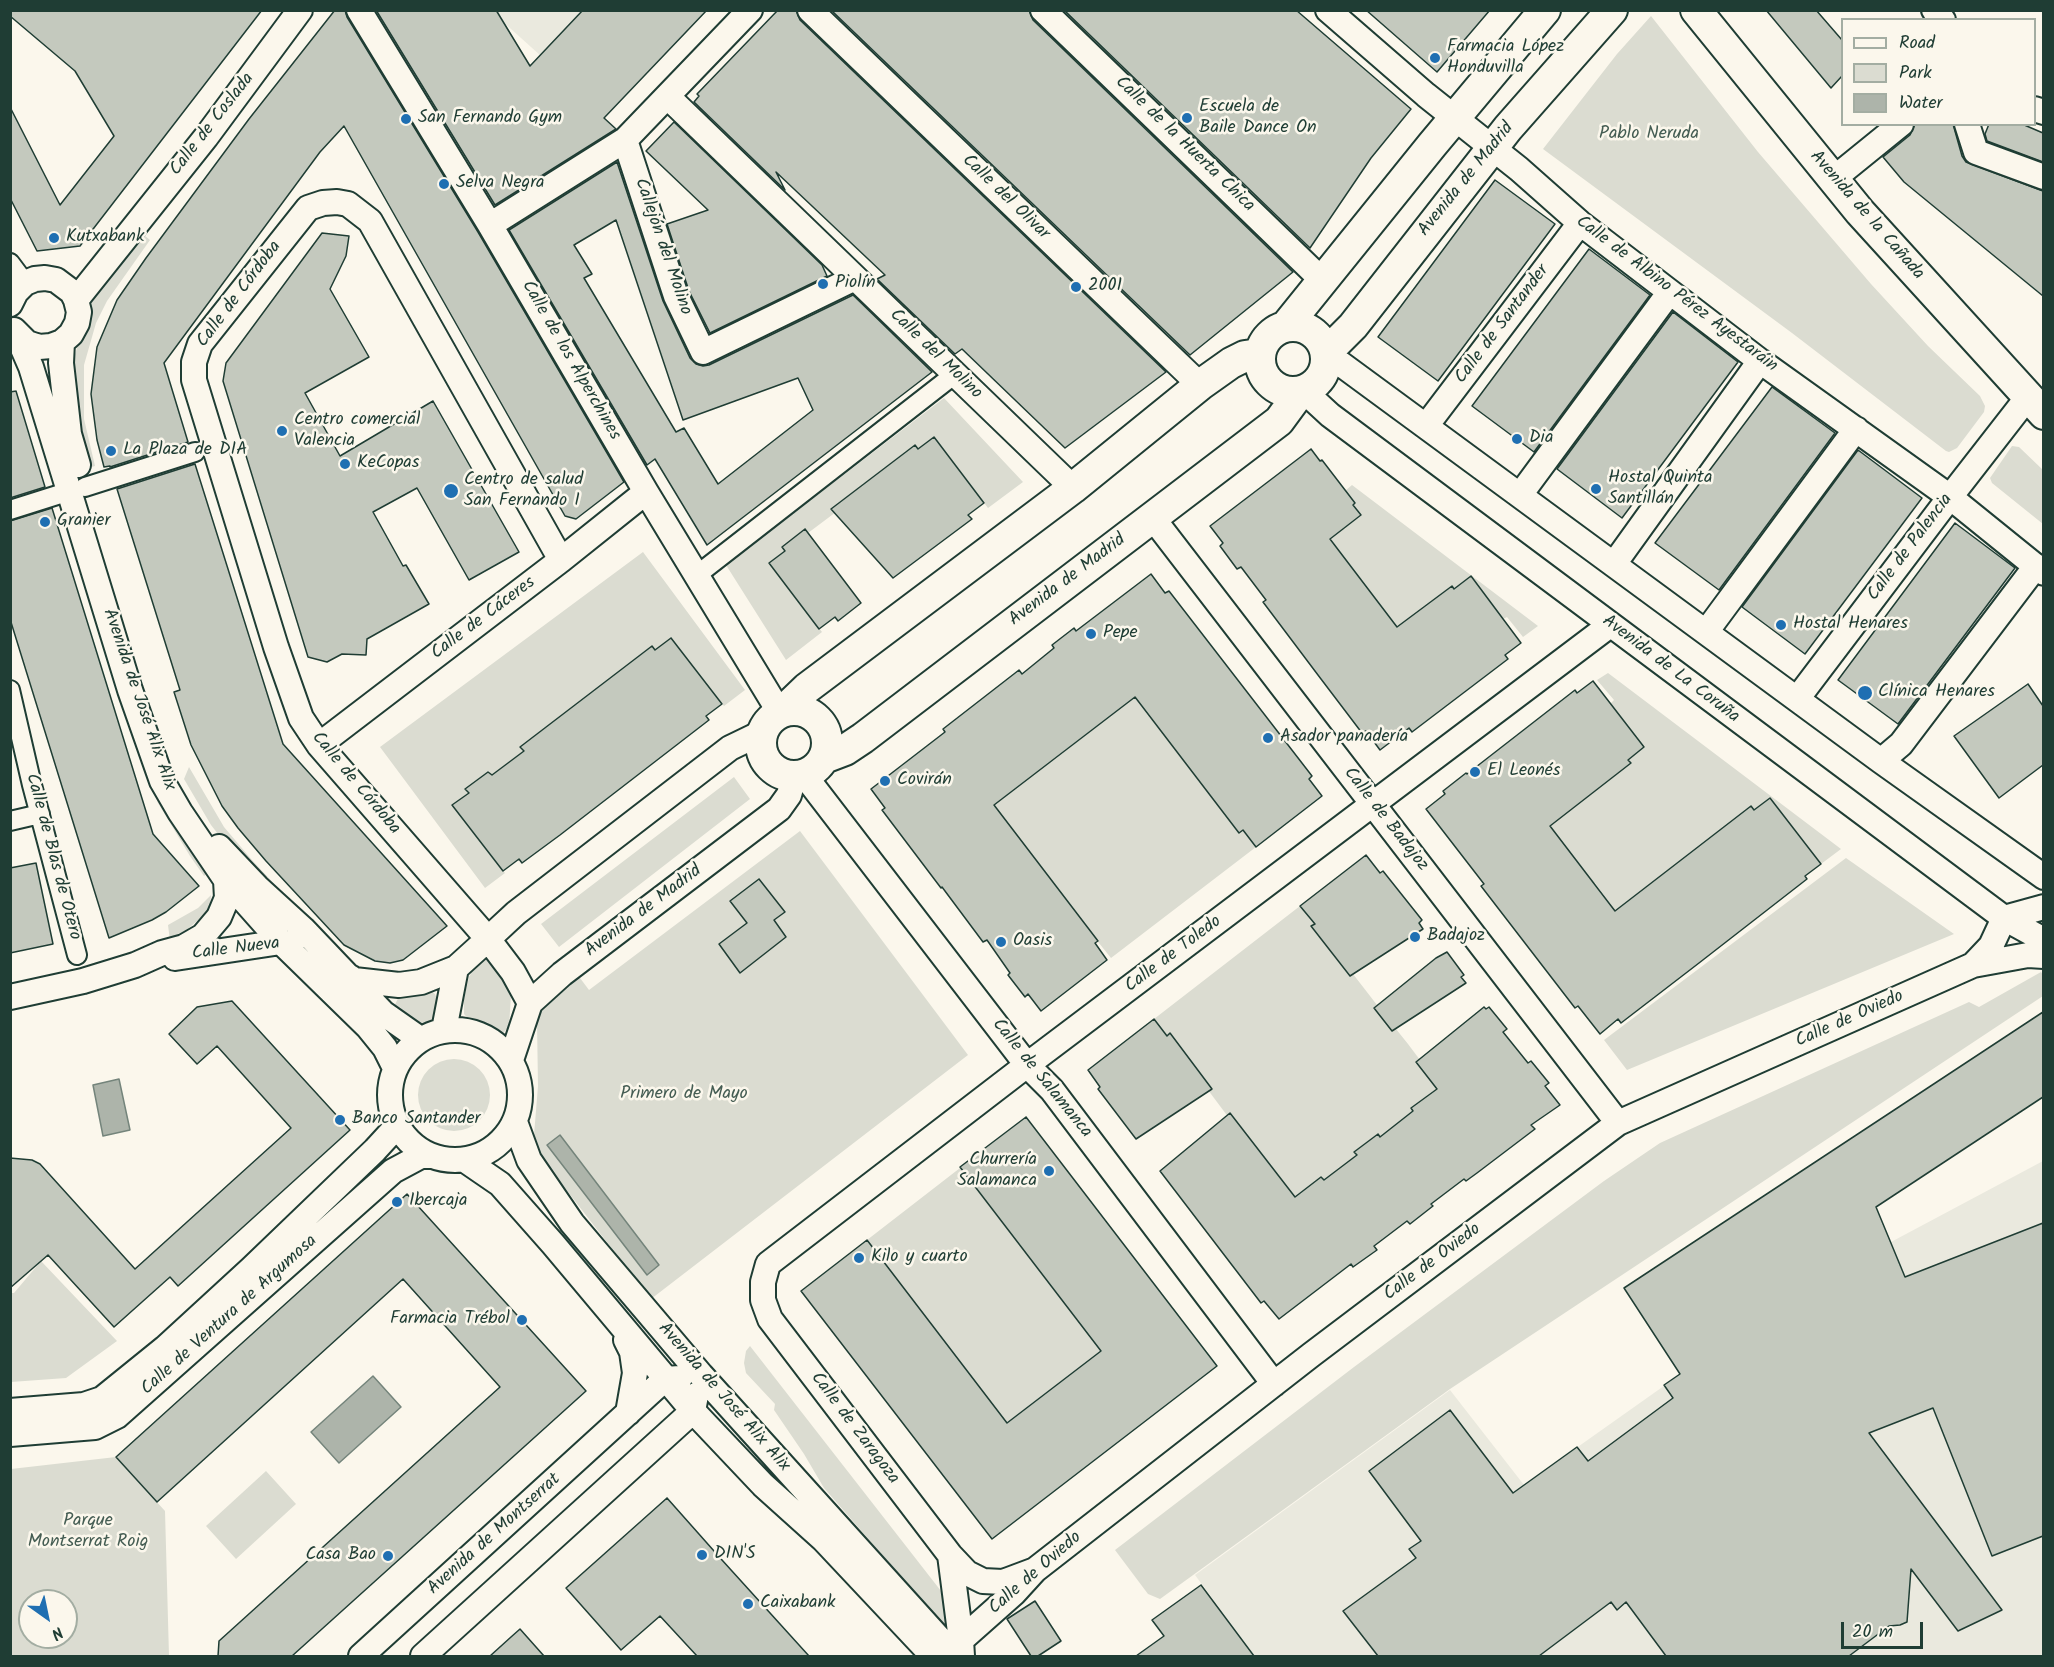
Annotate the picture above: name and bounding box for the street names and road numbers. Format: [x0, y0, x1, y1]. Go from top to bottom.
street label: Calle de Coslada [166, 69, 260, 181]
street label: Calle de la Huerta Chica [1109, 73, 1259, 217]
street label: Avenida de Madrid [1414, 119, 1520, 241]
street label: Avenida de la Cañada [1804, 147, 1928, 285]
street label: Calle del Olivar [957, 151, 1053, 245]
street label: Callejón del Molino [628, 176, 696, 318]
street label: Calle de Albino Pérez Ayestaráin [1571, 212, 1781, 378]
street label: Calle de Córdoba [193, 238, 287, 352]
street label: Calle de Santander [1451, 261, 1555, 389]
street label: Calle de los Alperchines [516, 277, 624, 445]
street label: Calle del Molino [884, 305, 986, 405]
street label: Calle de Palencia [1864, 490, 1958, 606]
street label: Avenida de Madrid [1005, 530, 1131, 632]
street label: Calle de Cáceres [428, 573, 540, 665]
street label: Avenida de José Alix Alix [97, 606, 179, 794]
street label: Avenida de La Coruña [1597, 611, 1743, 729]
street label: Calle de Córdoba [306, 728, 404, 840]
street label: Calle de Badajoz [1338, 764, 1432, 876]
street label: Calle de Blas de Otero [19, 771, 85, 943]
street label: Avenida de Madrid [581, 861, 707, 963]
street label: Calle de Toledo [1122, 912, 1226, 998]
street label: Calle Nueva [191, 934, 281, 966]
street label: Calle de Oviedo [1793, 987, 1907, 1053]
street label: Calle de Salamanca [986, 1015, 1096, 1143]
street label: Calle de Oviedo [1380, 1220, 1486, 1306]
street label: Calle de Ventura de Argumosa [138, 1231, 322, 1401]
street label: Avenida de José Alix Alix [652, 1319, 794, 1477]
street label: Calle de Zaragoza [805, 1369, 903, 1489]
street label: Avenida de Montserrat [424, 1470, 566, 1600]
street label: Calle de Oviedo [985, 1528, 1087, 1620]

